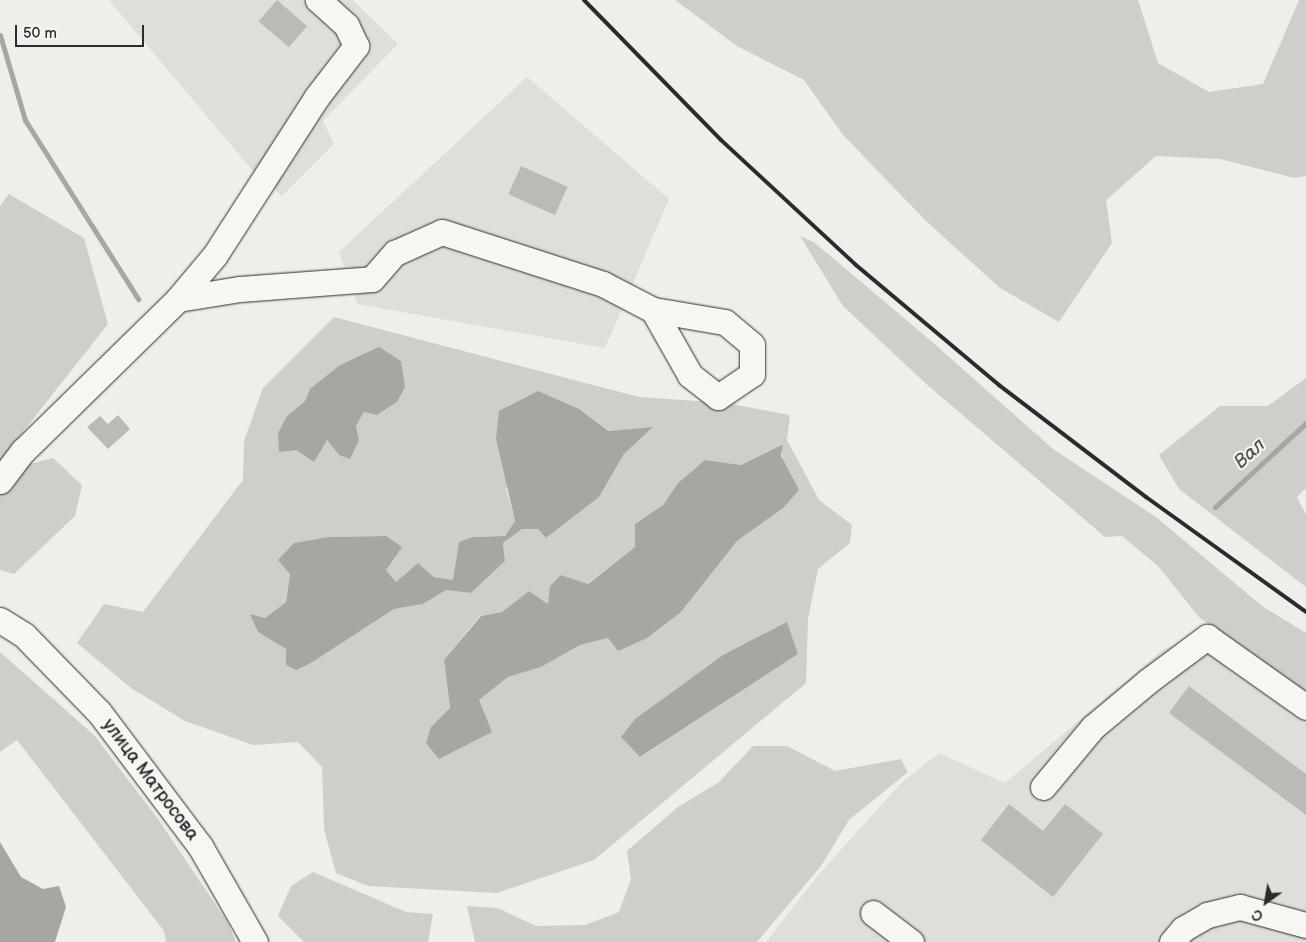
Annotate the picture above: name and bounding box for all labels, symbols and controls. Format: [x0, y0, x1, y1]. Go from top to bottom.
scale bar [18, 15, 146, 47]
text: 50 m [23, 24, 57, 43]
water label: Вал [1230, 434, 1270, 474]
street label: улица Матросова [97, 715, 203, 845]
north arrow [1241, 877, 1291, 927]
text: С [1249, 905, 1266, 925]

